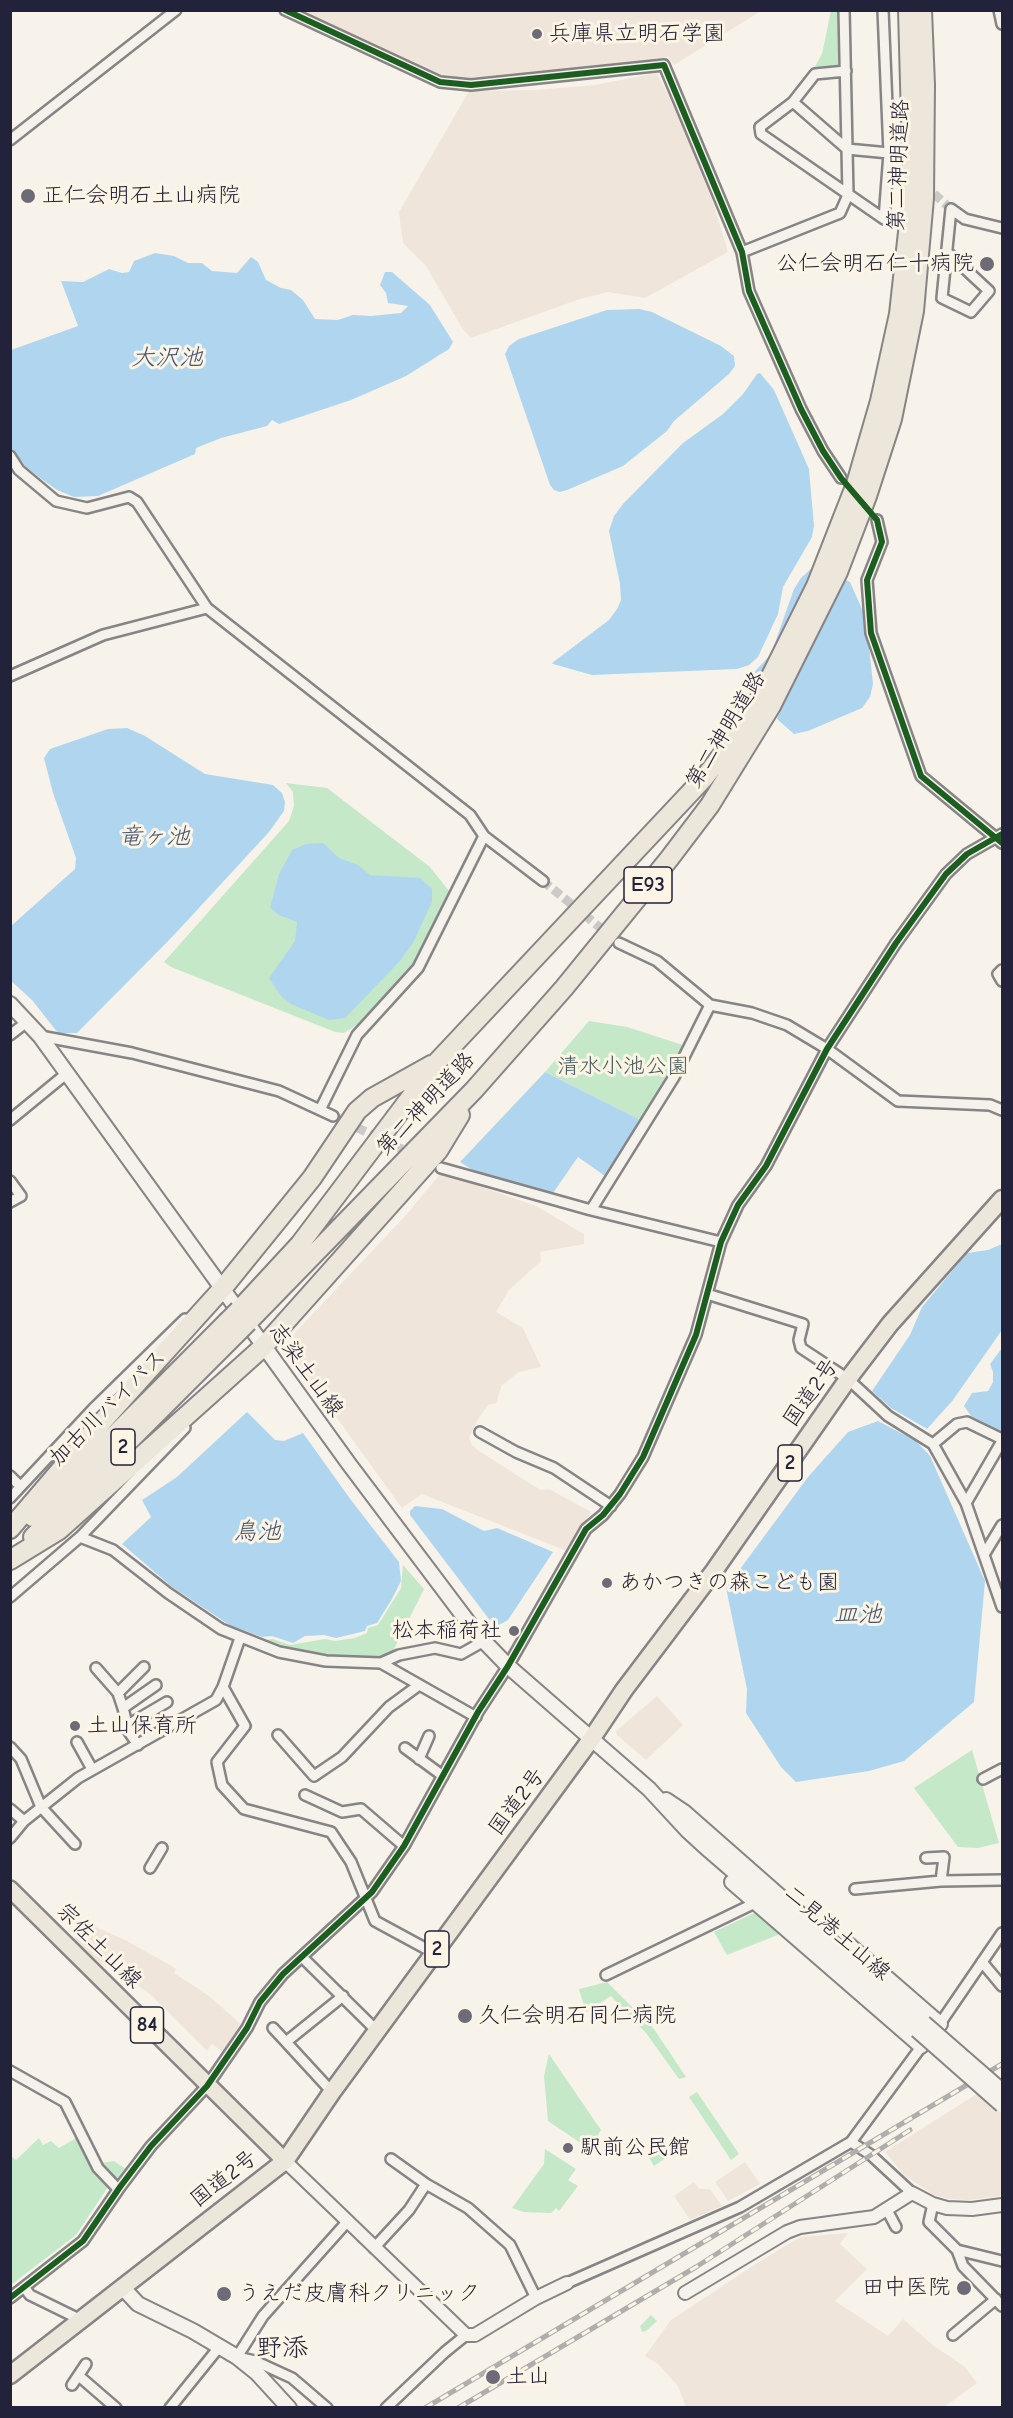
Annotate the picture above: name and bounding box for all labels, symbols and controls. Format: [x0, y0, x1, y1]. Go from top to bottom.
place label: 兵庫県立明石学園 [549, 21, 725, 47]
marker: 兵庫県立明石学園 [530, 27, 544, 41]
street label: 第二神明道路 [884, 99, 914, 231]
place label: 正仁会明石土山病院 [42, 183, 240, 209]
marker: 正仁会明石土山病院 [19, 187, 37, 205]
place label: 公仁会明石仁十病院 [776, 251, 974, 277]
marker: 公仁会明石仁十病院 [978, 255, 996, 273]
water label: 大沢池 [131, 344, 203, 372]
street label: 第二神明道路 [681, 667, 771, 793]
water label: 竜ヶ池 [118, 823, 190, 851]
road number: E93 [624, 867, 672, 903]
street label: 第二神明道路 [371, 1047, 481, 1161]
park label: 清水小池公園 [557, 1054, 689, 1080]
street label: 志染土山線 [263, 1318, 349, 1422]
street label: 加古川バイパス [44, 1344, 172, 1472]
street label: 国道2号 [778, 1354, 844, 1432]
road number: 2 [111, 1429, 135, 1465]
road number: 2 [778, 1445, 802, 1481]
water label: 鳥池 [233, 1518, 281, 1546]
place label: あかつきの森こども園 [619, 1570, 839, 1596]
marker: あかつきの森こども園 [600, 1576, 614, 1590]
water label: 皿池 [834, 1601, 882, 1629]
place label: 松本稲荷社 [392, 1618, 502, 1644]
marker: 松本稲荷社 [507, 1624, 521, 1638]
place label: 土山保育所 [87, 1713, 197, 1739]
marker: 土山保育所 [68, 1719, 82, 1733]
street label: 国道2号 [483, 1763, 551, 1841]
street label: 二見港土山線 [779, 1880, 895, 1986]
street label: 宗佐土山線 [51, 1898, 147, 1994]
road number: 2 [425, 1931, 449, 1967]
place label: 久仁会明石同仁病院 [478, 2003, 676, 2029]
road number: 84 [130, 2007, 164, 2043]
marker: 久仁会明石同仁病院 [456, 2007, 474, 2025]
place label: 駅前公民館 [580, 2135, 690, 2161]
marker: 駅前公民館 [561, 2141, 575, 2155]
street label: 国道2号 [185, 2145, 263, 2213]
place label: 田中医院 [862, 2275, 950, 2301]
marker: 田中医院 [955, 2279, 973, 2297]
place label: うえだ皮膚科クリニック [238, 2281, 480, 2307]
marker: うえだ皮膚科クリニック [215, 2285, 233, 2303]
district label: 野添 [256, 2333, 308, 2365]
place label: 土山 [506, 2364, 550, 2390]
marker: 土山 [484, 2368, 502, 2386]

